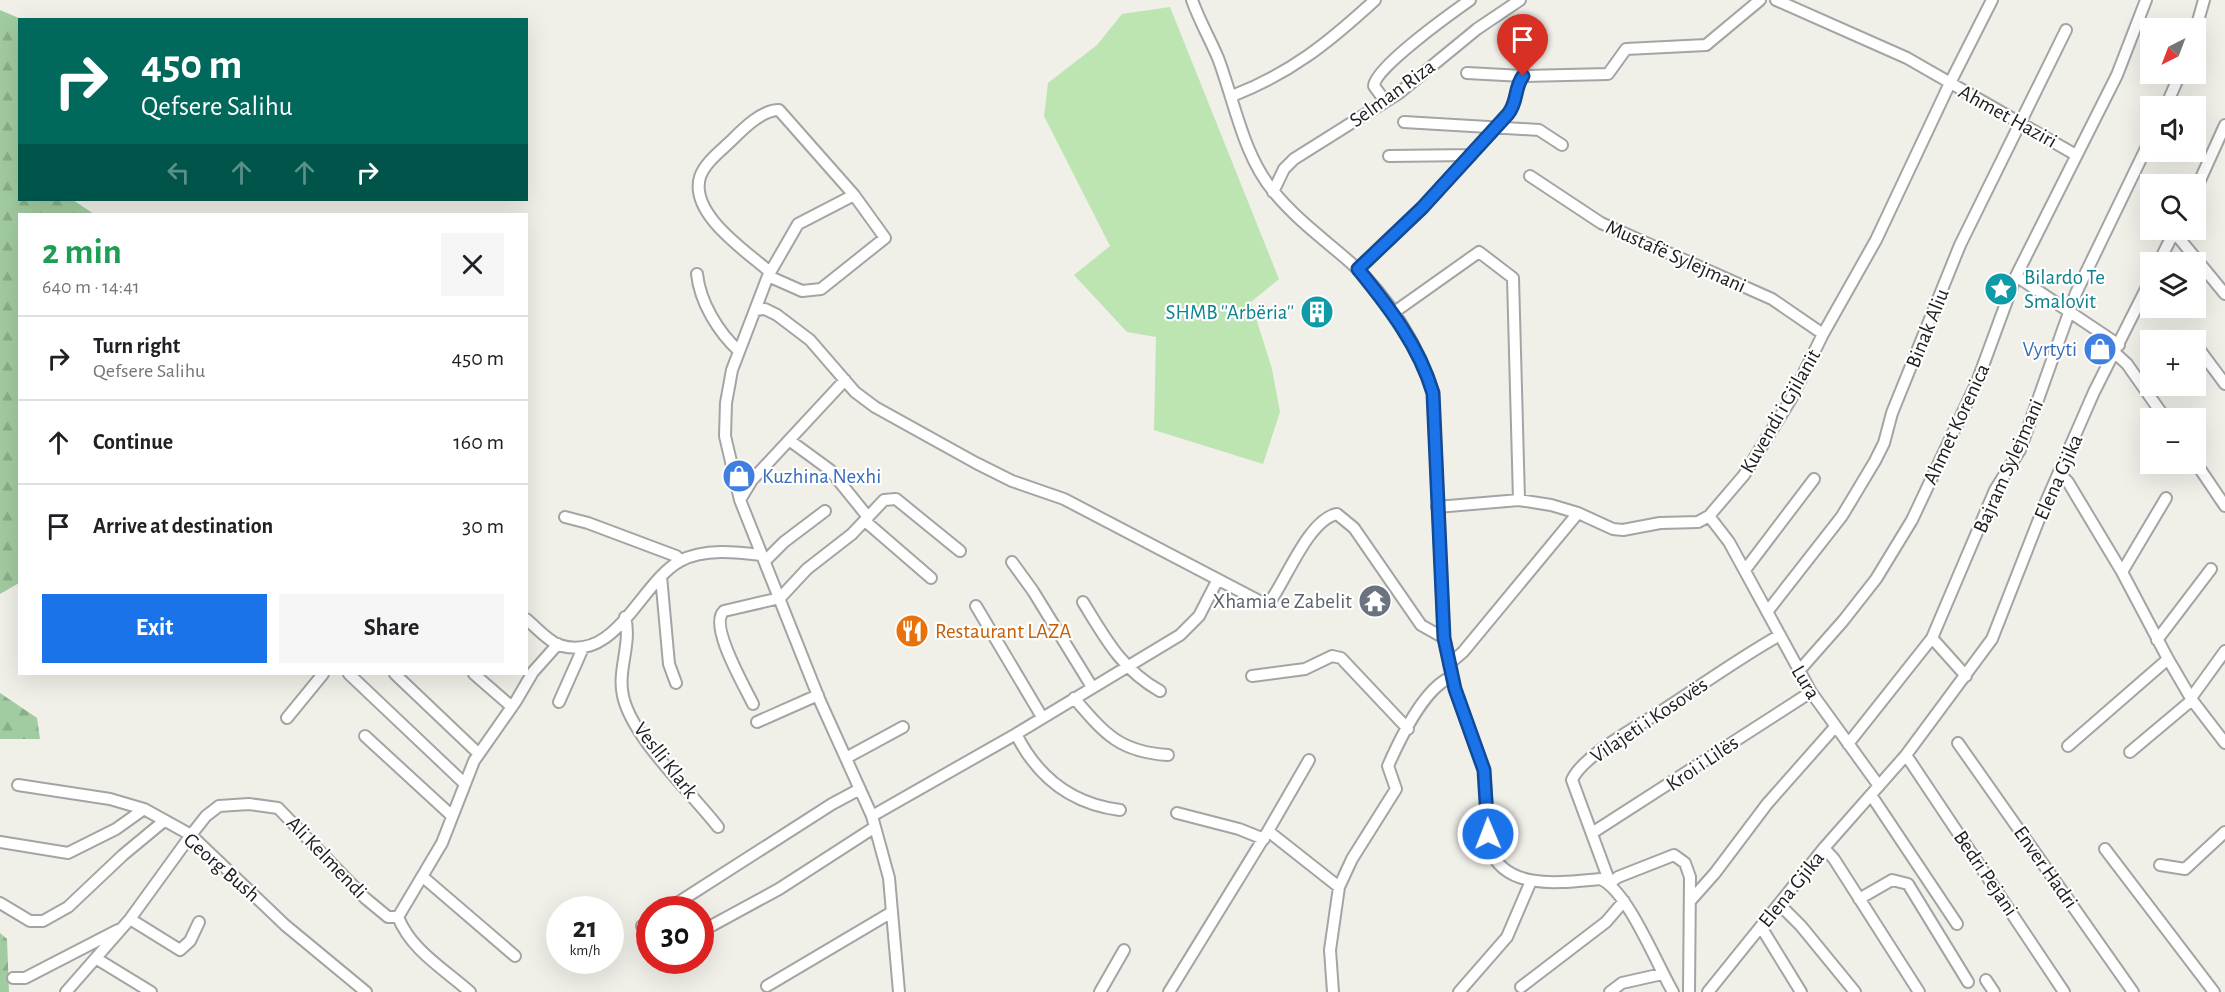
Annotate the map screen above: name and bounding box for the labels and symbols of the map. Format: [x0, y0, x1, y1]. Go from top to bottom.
pin [1497, 14, 1548, 76]
north arrow [2140, 18, 2206, 84]
street label: Selman Riza [1346, 55, 1439, 131]
street label: Ahmet Haziri [1955, 81, 2060, 152]
street label: Mustafë Sylejmani [1603, 216, 1749, 297]
place label: Bilardo Te Smalovit [2024, 267, 2105, 312]
place icon: Bilardo Te Smalovit [1983, 271, 2019, 307]
street label: Binak Aliu [1902, 285, 1953, 371]
building icon: SHMB ''Arbëria'' [1299, 294, 1335, 330]
place label: SHMB ''Arbëria'' [1166, 302, 1294, 323]
shop icon: Vyrtyti [2082, 331, 2118, 367]
place label: Vyrtyti [2022, 339, 2077, 360]
street label: Kuvendi i Gjilanit [1737, 345, 1824, 477]
street label: Ahmet Korenica [1919, 360, 1994, 488]
street label: Bajram Sylejmani [1970, 396, 2047, 536]
street label: Elena Gjika [2030, 431, 2087, 523]
shop icon: Kuzhina Nexhi [721, 458, 757, 494]
place label: Kuzhina Nexhi [762, 466, 881, 487]
temple icon: Xhamia e Zabelit [1357, 583, 1393, 619]
place label: Xhamia e Zabelit [1213, 591, 1352, 612]
restaurant icon: Restaurant LAZA [894, 613, 930, 649]
place label: Restaurant LAZA [935, 621, 1071, 642]
street label: Lura [1787, 662, 1824, 703]
street label: Vilajeti i Kosovës [1587, 674, 1712, 767]
street label: Veslli Klark [630, 718, 702, 803]
street label: Kroi i Lilës [1662, 732, 1742, 795]
position arrow [1456, 802, 1520, 866]
street label: Ali Kelmendi [283, 812, 371, 902]
street label: Enver Hadri [2010, 822, 2082, 912]
street label: Bedri Pejani [1950, 827, 2022, 920]
street label: Georg Bush [180, 829, 264, 906]
street label: Elena Gjika [1755, 847, 1828, 931]
speed limit sign: 30 [636, 896, 714, 974]

